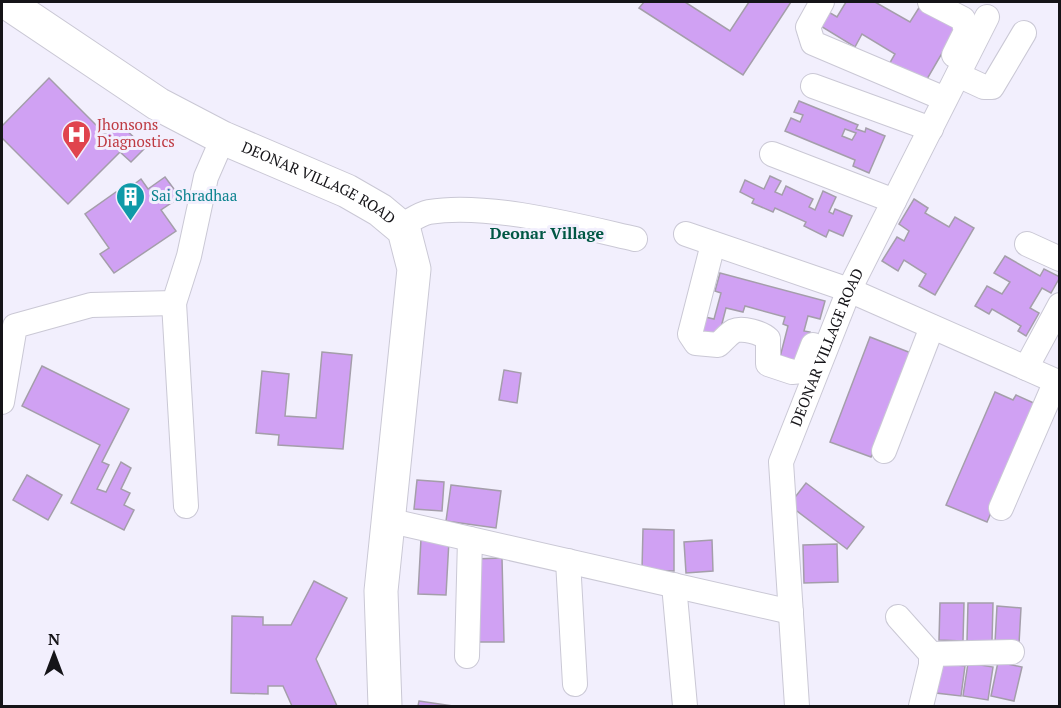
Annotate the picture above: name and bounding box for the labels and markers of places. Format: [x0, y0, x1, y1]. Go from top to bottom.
place label: Jhonsons Diagnostics [97, 114, 175, 151]
hospital icon: Jhonsons Diagnostics [60, 118, 92, 160]
building icon: Sai Shradhaa [114, 180, 146, 222]
place label: Sai Shradhaa [151, 185, 238, 205]

